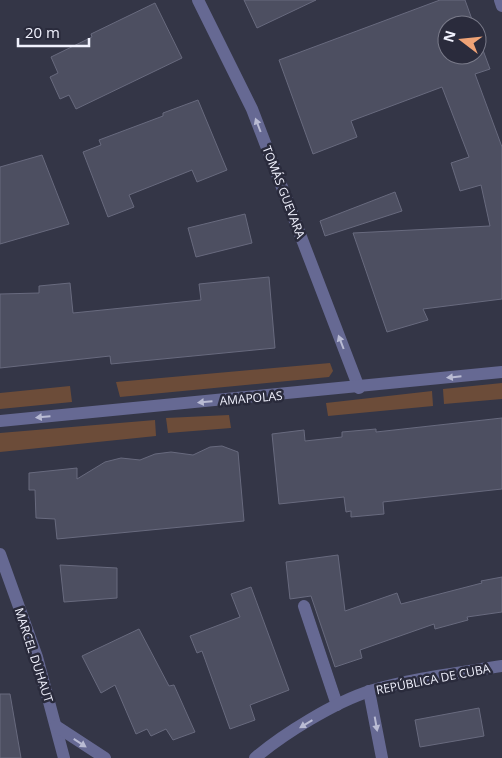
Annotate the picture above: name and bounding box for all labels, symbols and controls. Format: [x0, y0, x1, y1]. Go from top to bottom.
scale bar [18, 15, 89, 47]
north arrow [437, 15, 487, 65]
text: 20 m [25, 22, 60, 42]
text: N [438, 28, 460, 44]
one-way arrow [254, 117, 262, 132]
street label: TOMÁS GUEVARA [259, 143, 310, 241]
one-way arrow [337, 334, 345, 349]
one-way arrow [445, 373, 461, 381]
street label: AMAPOLAS [219, 387, 283, 409]
one-way arrow [197, 398, 213, 406]
one-way arrow [35, 414, 51, 422]
street label: MARCEL DUHAUT [11, 605, 57, 705]
street label: REPÚBLICA DE CUBA [375, 660, 492, 698]
one-way arrow [373, 717, 381, 733]
one-way arrow [300, 719, 313, 728]
one-way arrow [73, 738, 87, 748]

